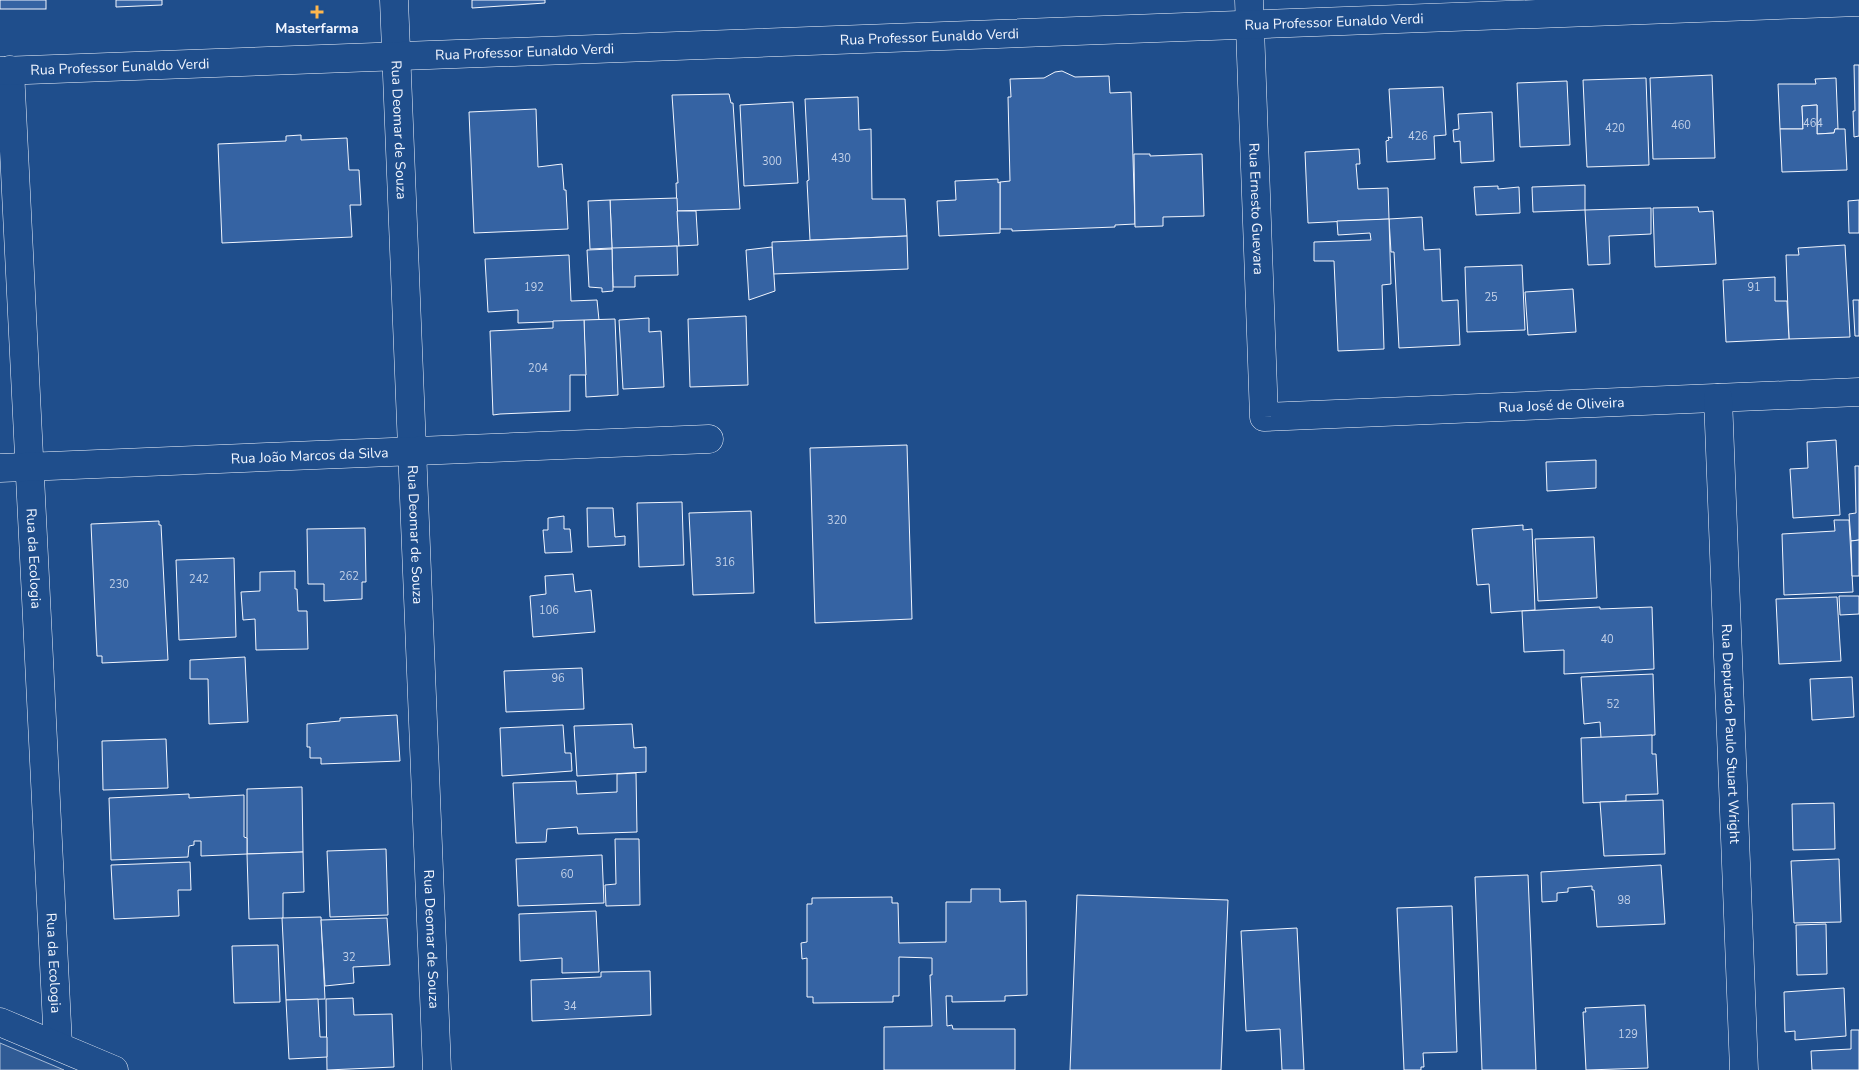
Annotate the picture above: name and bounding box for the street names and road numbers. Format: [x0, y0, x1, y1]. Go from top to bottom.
street label: Rua Professor Eunaldo Verdi [1244, 9, 1424, 35]
street label: Rua Professor Eunaldo Verdi [840, 24, 1019, 50]
street label: Rua Professor Eunaldo Verdi [435, 39, 615, 65]
street label: Rua Professor Eunaldo Verdi [30, 54, 210, 80]
street label: Rua Deomar de Souza [386, 60, 411, 200]
street label: Rua Ernesto Guevara [1244, 143, 1268, 275]
street label: Rua José de Oliveira [1498, 393, 1625, 417]
street label: Rua João Marcos da Silva [231, 443, 389, 469]
street label: Rua Deomar de Souza [403, 465, 427, 605]
street label: Rua da Ecologia [22, 508, 46, 609]
street label: Rua Deputado Paulo Stuart Wright [1717, 623, 1744, 844]
street label: Rua Deomar de Souza [419, 869, 444, 1009]
street label: Rua da Ecologia [42, 912, 65, 1014]

